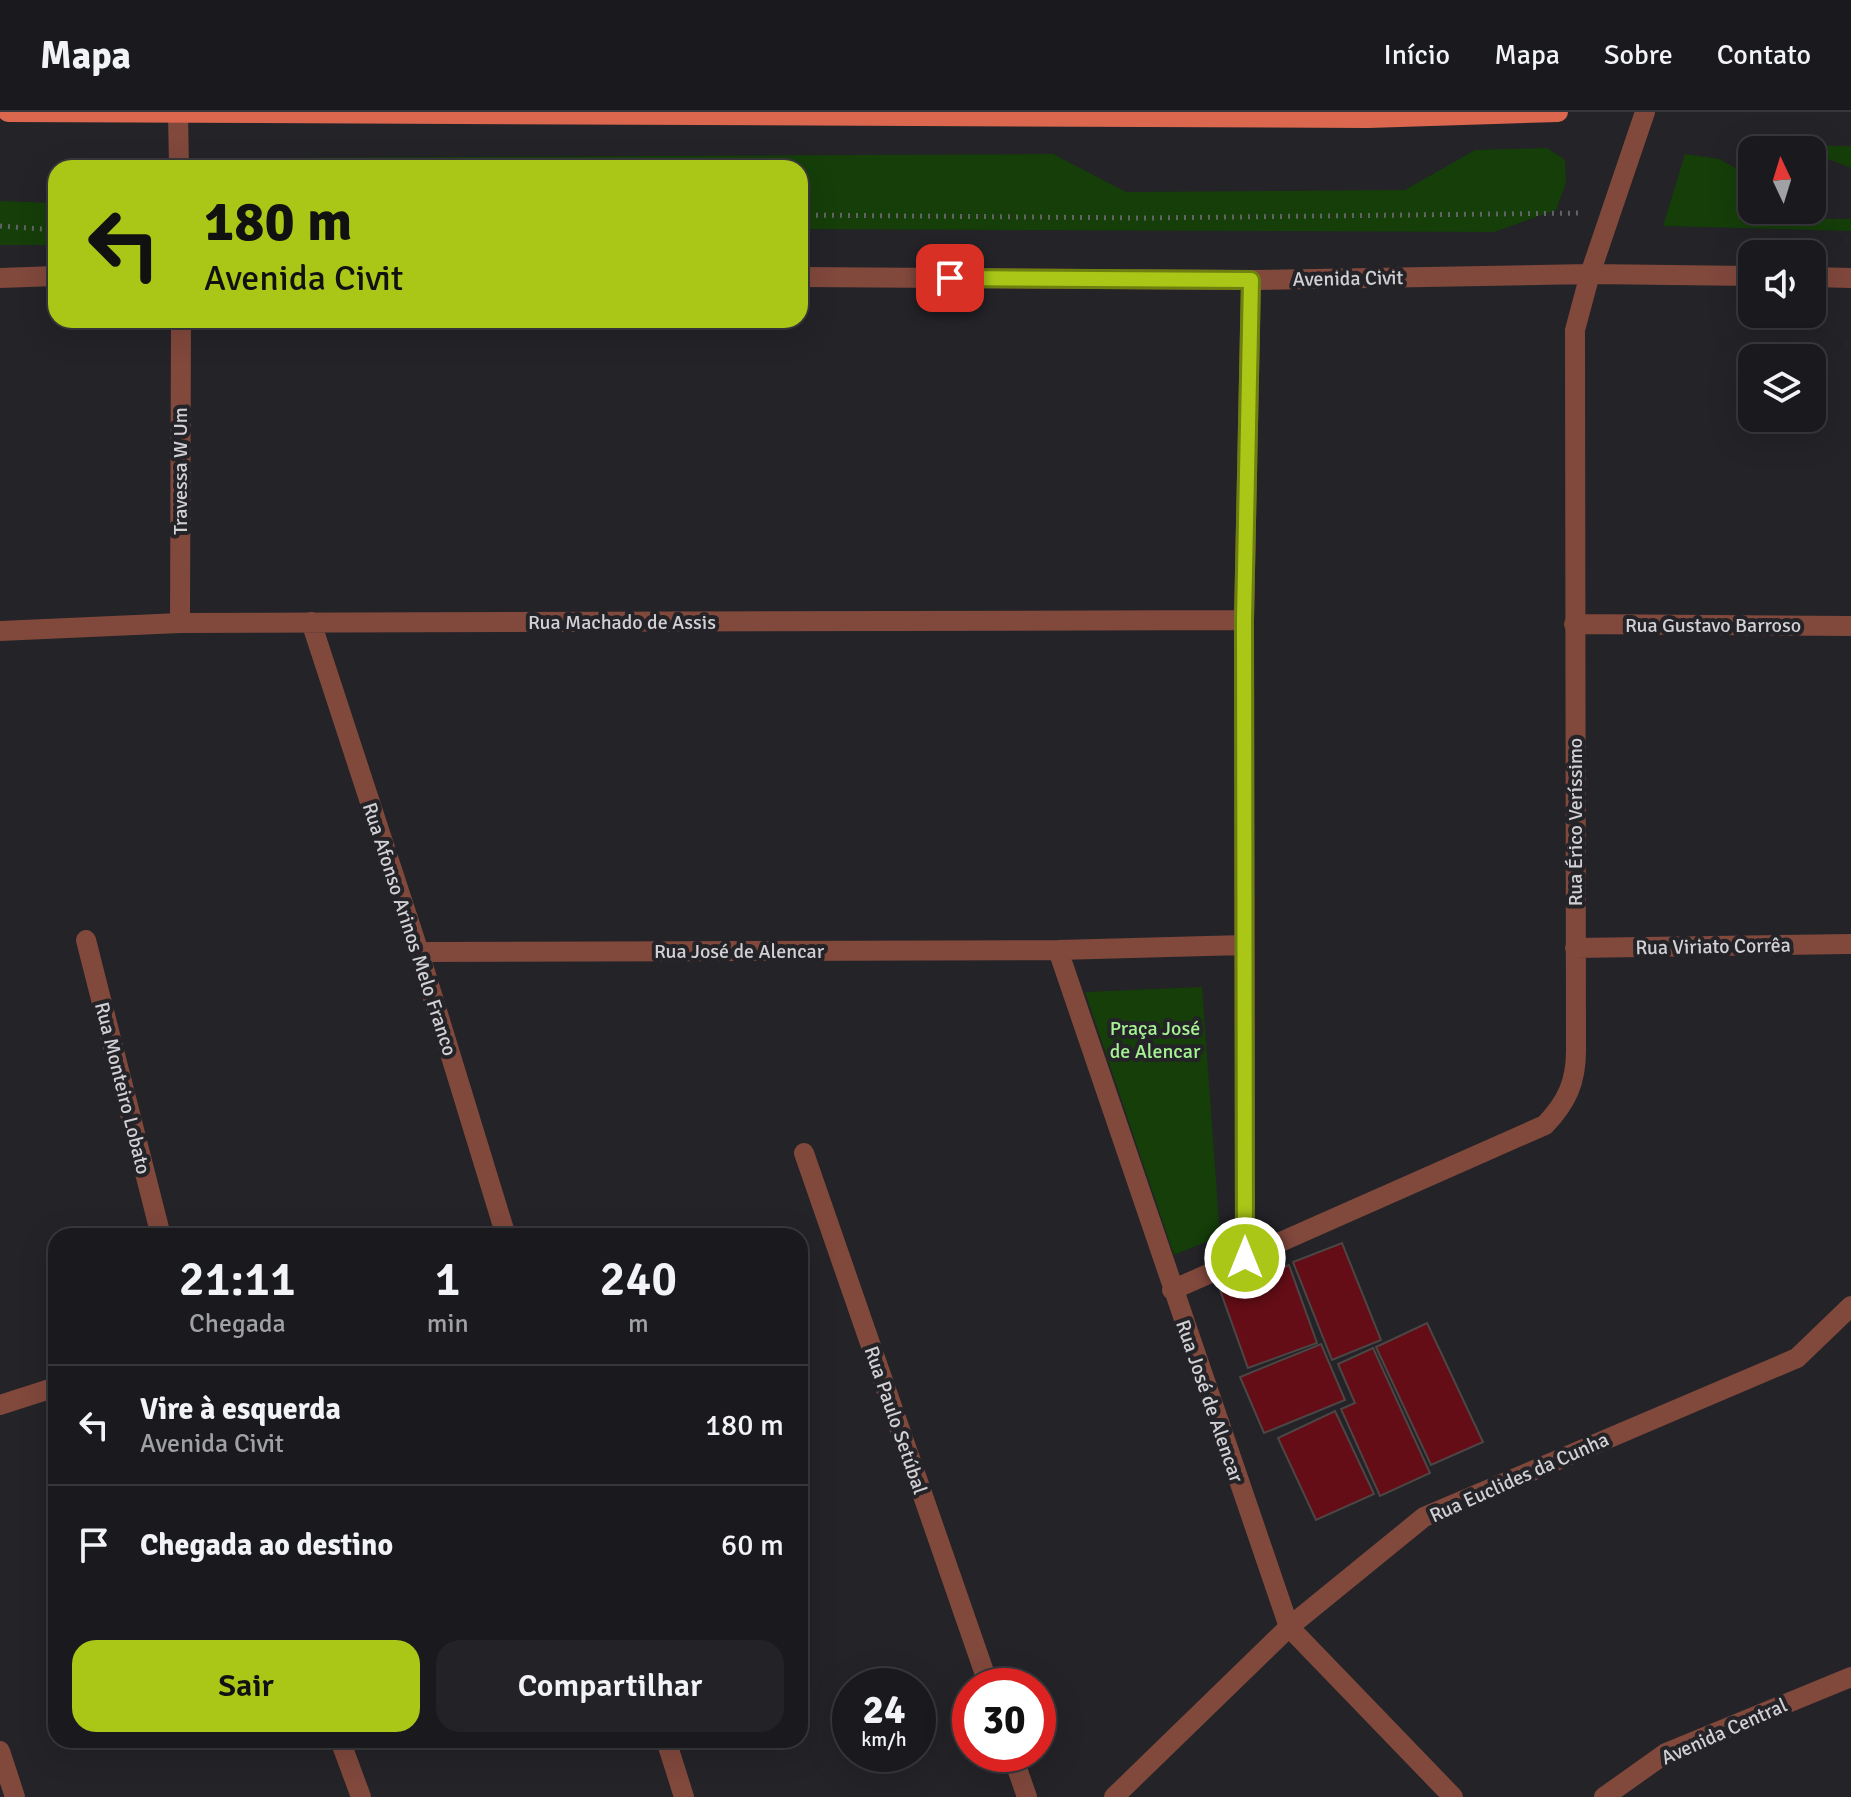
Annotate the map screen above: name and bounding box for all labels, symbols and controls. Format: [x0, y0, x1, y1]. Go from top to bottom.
text: Mapa [40, 32, 131, 79]
text: Início [1383, 38, 1450, 72]
text: Mapa [1494, 38, 1560, 72]
text: Sobre [1604, 38, 1673, 72]
text: Contato [1717, 38, 1811, 72]
north arrow [1738, 136, 1826, 224]
map controls [1738, 136, 1826, 432]
text: 180 m [204, 187, 352, 256]
icon: left [72, 192, 176, 296]
button: sound [1738, 240, 1826, 328]
pin [916, 244, 984, 312]
text: Avenida Civit [204, 256, 403, 301]
icon: arrive [928, 256, 972, 300]
street label: Avenida Civit [1292, 265, 1404, 292]
button: layers [1738, 344, 1826, 432]
street label: Travessa W Um [168, 407, 193, 535]
street label: Rua Machado de Assis [528, 610, 716, 635]
street label: Rua Gustavo Barroso [1625, 613, 1801, 638]
street label: Rua Érico Veríssimo [1563, 738, 1588, 906]
street label: Rua Afonso Arinos Melo Franco [357, 799, 462, 1059]
street label: Rua Viriato Corrêa [1635, 933, 1791, 960]
street label: Rua José de Alencar [654, 939, 825, 964]
street label: Rua Monteiro Lobato [89, 999, 156, 1177]
park label: Praça José de Alencar [1110, 1016, 1201, 1064]
position arrow [1203, 1216, 1287, 1300]
text: 21:11 [179, 1250, 296, 1309]
text: 1 [435, 1250, 461, 1309]
text: 240 [599, 1250, 677, 1309]
text: Chegada [189, 1308, 286, 1340]
text: min [427, 1308, 469, 1340]
text: m [628, 1308, 649, 1340]
street label: Rua José de Alencar [1170, 1317, 1249, 1486]
street label: Rua Paulo Setúbal [858, 1343, 933, 1498]
text: Vire à esquerda [140, 1391, 341, 1428]
icon: left [72, 1403, 116, 1447]
text: 180 m [705, 1407, 784, 1444]
street label: Rua Euclides da Cunha [1426, 1427, 1613, 1528]
text: Avenida Civit [140, 1428, 284, 1460]
icon: arrive [72, 1523, 116, 1567]
text: Chegada ao destino [140, 1527, 393, 1564]
text: 60 m [721, 1527, 784, 1564]
button: Sair [72, 1640, 420, 1732]
button: Compartilhar [436, 1640, 784, 1732]
speed limit sign: 30 [952, 1668, 1056, 1772]
text: 24 [862, 1685, 906, 1735]
street label: Avenida Central [1657, 1692, 1791, 1770]
text: km/h [861, 1727, 907, 1752]

